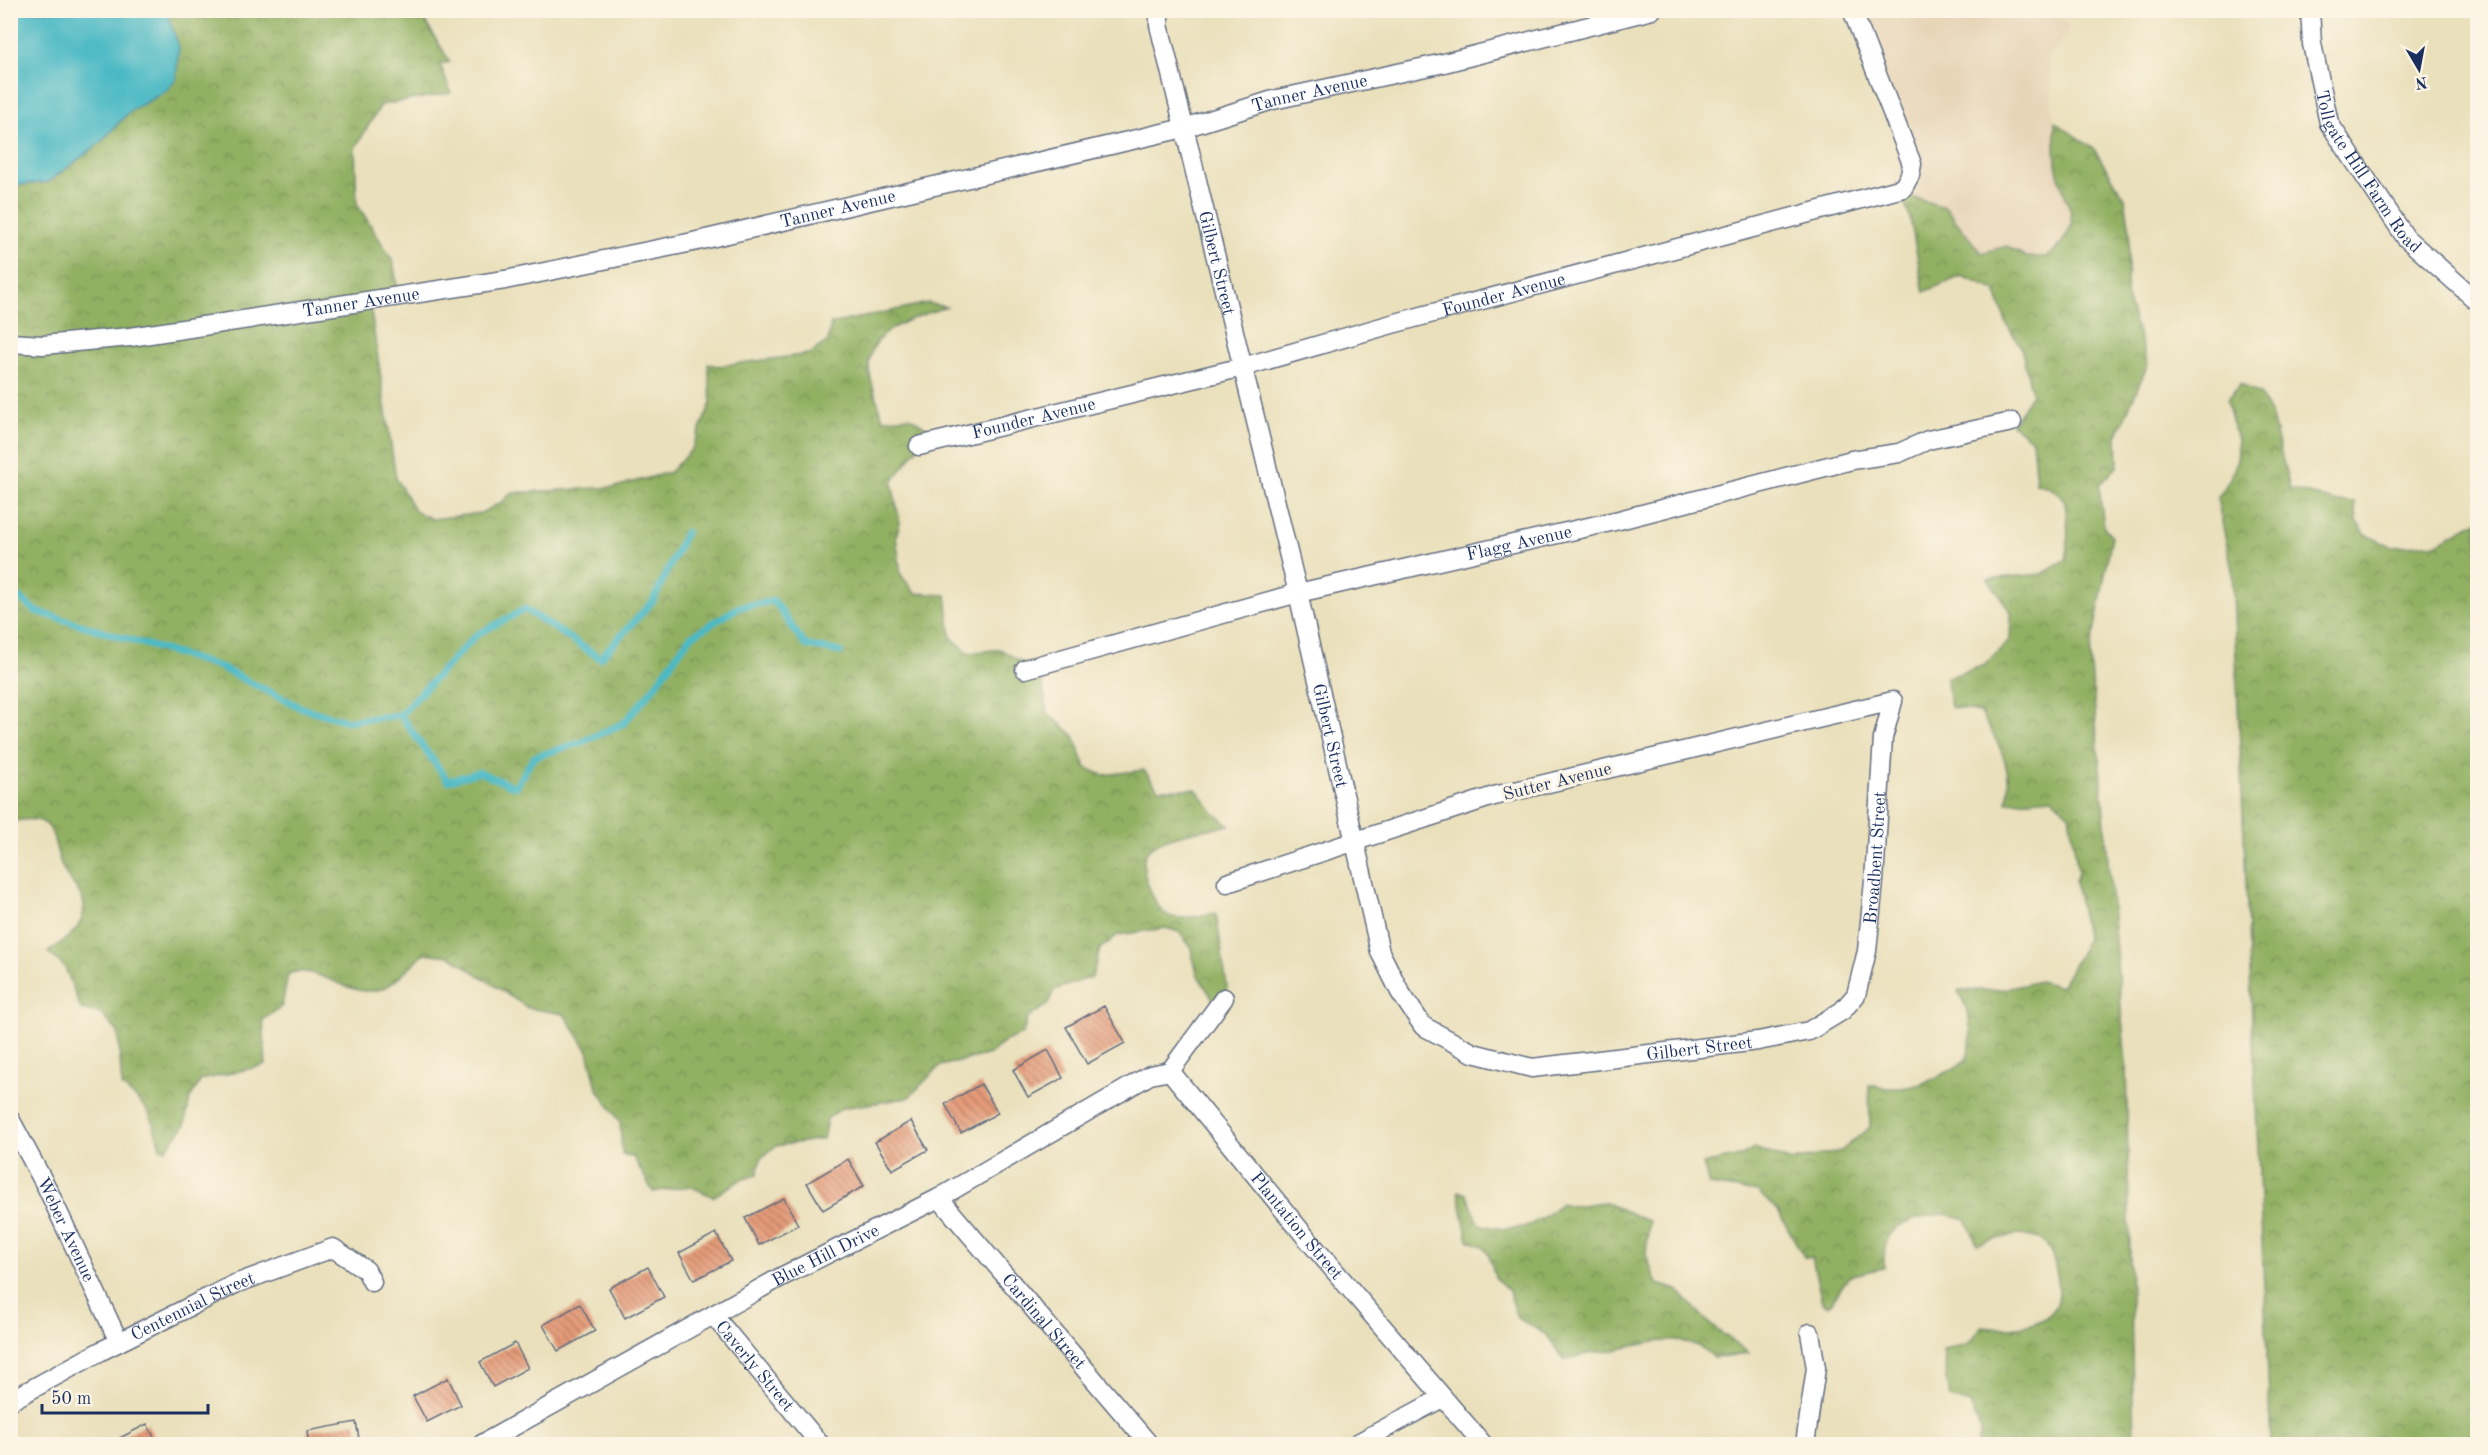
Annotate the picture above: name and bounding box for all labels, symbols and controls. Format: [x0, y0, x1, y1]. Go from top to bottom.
north arrow [2389, 39, 2449, 99]
street label: Tanner Avenue [1250, 72, 1369, 116]
text: N [2413, 73, 2429, 91]
street label: Tollgate Hill Farm Road [2312, 89, 2424, 257]
street label: Tanner Avenue [778, 187, 897, 232]
street label: Gilbert Street [1195, 209, 1238, 317]
street label: Founder Avenue [1440, 270, 1567, 320]
street label: Tanner Avenue [301, 285, 421, 321]
street label: Founder Avenue [970, 395, 1097, 443]
street label: Flagg Avenue [1465, 523, 1574, 564]
street label: Gilbert Street [1309, 682, 1350, 790]
street label: Sutter Avenue [1501, 760, 1613, 804]
street label: Broadbent Street [1862, 791, 1890, 925]
street label: Gilbert Street [1645, 1034, 1754, 1064]
street label: Plantation Street [1247, 1169, 1346, 1283]
street label: Weber Avenue [33, 1175, 98, 1285]
street label: Blue Hill Drive [769, 1221, 882, 1290]
street label: Centennial Street [128, 1270, 257, 1345]
street label: Cardinal Street [998, 1271, 1089, 1373]
street label: Caverly Street [712, 1318, 797, 1415]
scale bar [42, 1377, 208, 1415]
text: 50 m [51, 1390, 91, 1408]

